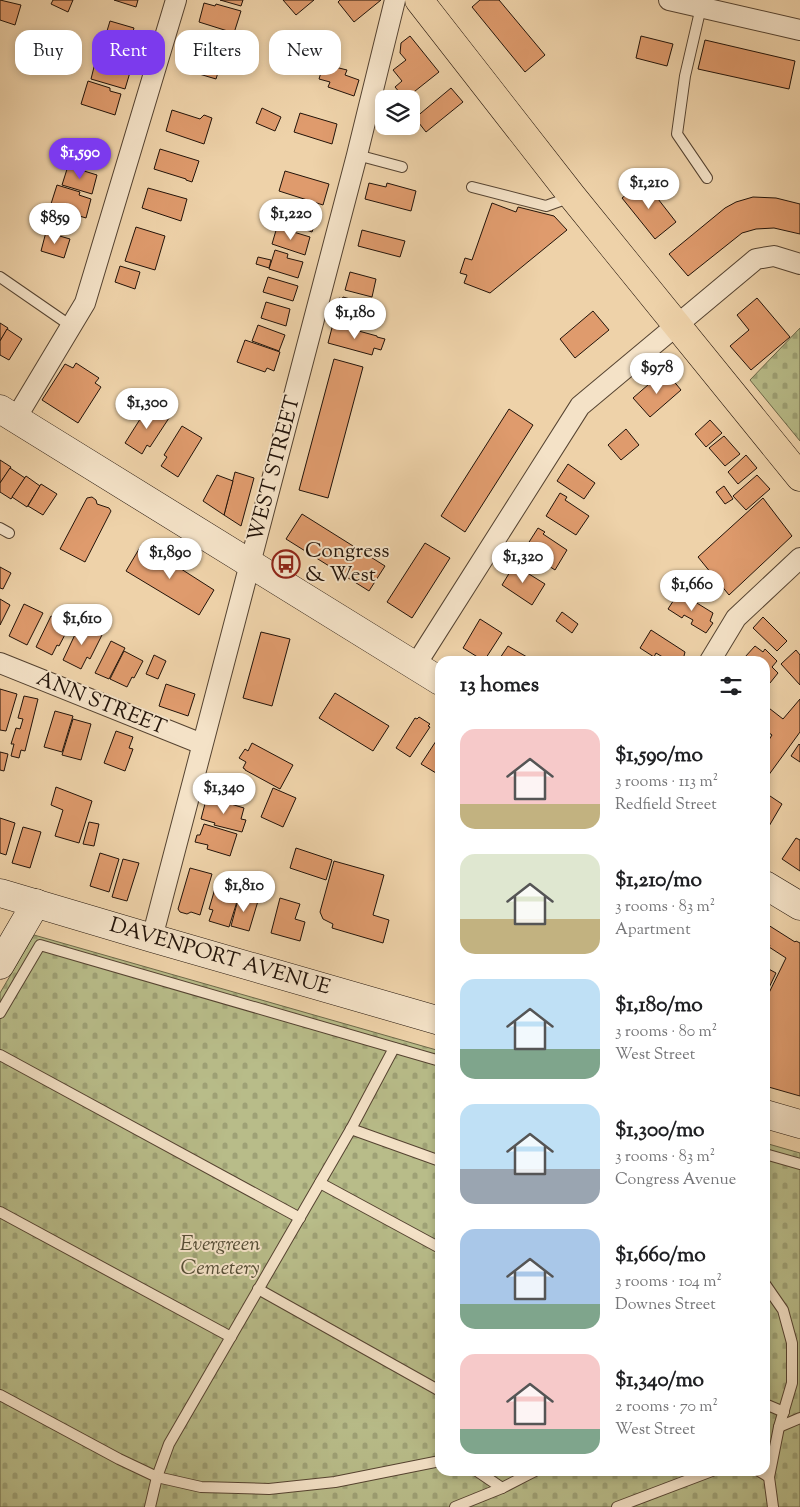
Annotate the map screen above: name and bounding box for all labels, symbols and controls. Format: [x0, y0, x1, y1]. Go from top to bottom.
chip: Buy [15, 30, 82, 75]
chip: Rent [92, 30, 165, 75]
chip: Filters [175, 30, 259, 75]
chip: New [269, 30, 341, 75]
map controls [375, 90, 420, 135]
button: layers [375, 90, 420, 135]
pin: $1,590 [39, 138, 121, 180]
text: $1,590 [60, 142, 100, 165]
pin: $1,210 [608, 168, 690, 210]
text: $1,210 [629, 172, 669, 195]
pin: $1,220 [250, 198, 332, 241]
pin: $859 [25, 202, 85, 245]
text: $1,220 [270, 203, 312, 226]
text: $859 [40, 207, 70, 230]
pin: $1,180 [314, 298, 396, 340]
text: $1,180 [335, 302, 375, 325]
pin: $978 [627, 352, 687, 395]
text: $978 [641, 357, 673, 380]
pin: $1,300 [106, 388, 188, 430]
text: $1,300 [126, 392, 168, 415]
street label: WEST STREET [241, 392, 309, 545]
place label: Congress & West [305, 537, 389, 591]
pin: $1,890 [129, 538, 211, 580]
text: $1,890 [149, 542, 191, 565]
pin: $1,320 [482, 542, 564, 584]
text: $1,320 [503, 546, 543, 569]
bus stop icon: Congress & West [271, 549, 301, 579]
pin: $1,660 [651, 570, 733, 612]
text: $1,660 [671, 574, 713, 597]
pin: $1,610 [41, 604, 123, 646]
text: $1,610 [62, 608, 102, 631]
street label: ANN STREET [32, 664, 171, 744]
text: 13 homes [460, 671, 539, 701]
icon: filters [717, 672, 745, 700]
text: $1,590/mo [615, 741, 703, 771]
icon: home [500, 749, 560, 809]
text: 3 rooms · 113 m² [615, 771, 718, 794]
pin: $1,340 [183, 772, 265, 815]
text: $1,340 [204, 777, 244, 800]
text: Redfield Street [615, 794, 717, 817]
text: $1,210/mo [615, 866, 702, 896]
pin: $1,810 [203, 870, 285, 913]
icon: home [500, 874, 560, 934]
text: $1,810 [224, 875, 264, 898]
text: 3 rooms · 83 m² [615, 896, 715, 919]
street label: DAVENPORT AVENUE [106, 911, 334, 1004]
text: Apartment [615, 919, 691, 942]
text: $1,180/mo [615, 991, 703, 1021]
icon: home [500, 999, 560, 1059]
text: 3 rooms · 80 m² [615, 1021, 717, 1044]
text: West Street [615, 1044, 695, 1067]
text: $1,300/mo [615, 1116, 705, 1146]
icon: home [500, 1124, 560, 1184]
text: 3 rooms · 83 m² [615, 1146, 715, 1169]
text: Congress Avenue [615, 1169, 736, 1192]
park label: Evergreen Cemetery [180, 1230, 260, 1284]
text: $1,660/mo [615, 1241, 706, 1271]
icon: home [500, 1249, 560, 1309]
text: 3 rooms · 104 m² [615, 1271, 722, 1294]
text: Downes Street [615, 1294, 716, 1317]
text: $1,340/mo [615, 1366, 704, 1396]
icon: home [500, 1374, 560, 1434]
text: 2 rooms · 70 m² [615, 1396, 718, 1419]
text: West Street [615, 1419, 695, 1442]

